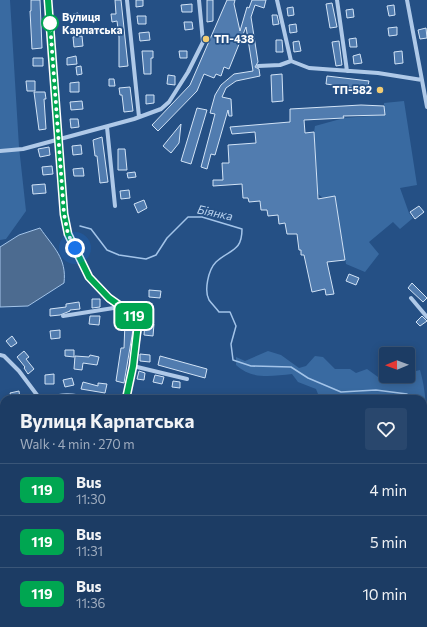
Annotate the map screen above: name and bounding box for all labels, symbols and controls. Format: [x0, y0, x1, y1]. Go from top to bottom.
place label: Вулиця Карпатська [62, 10, 123, 36]
marker: Вулиця Карпатська [41, 14, 59, 32]
place label: ТП-438 [214, 32, 254, 45]
marker: ТП-438 [201, 34, 211, 44]
place label: ТП-582 [333, 83, 372, 96]
marker: ТП-582 [375, 85, 385, 95]
water label: Біянка [196, 201, 234, 223]
your location [65, 238, 85, 258]
line badge: 119 [111, 303, 157, 329]
text: 119 [123, 307, 145, 324]
north arrow [379, 347, 415, 383]
map controls [379, 347, 415, 383]
button: heart [365, 408, 407, 450]
text: Вулиця Карпатська [20, 409, 195, 432]
text: Walk · 4 min · 270 m [20, 436, 135, 452]
text: Bus [76, 473, 101, 491]
text: 119 [31, 481, 53, 498]
text: 4 min [370, 481, 407, 499]
text: 11:30 [76, 491, 106, 507]
text: Bus [76, 525, 101, 543]
text: 119 [31, 533, 53, 550]
text: 5 min [370, 533, 407, 551]
text: 11:31 [76, 543, 103, 559]
text: Bus [76, 577, 101, 595]
text: 119 [31, 585, 53, 602]
text: 10 min [362, 585, 407, 603]
text: 11:36 [76, 595, 106, 611]

